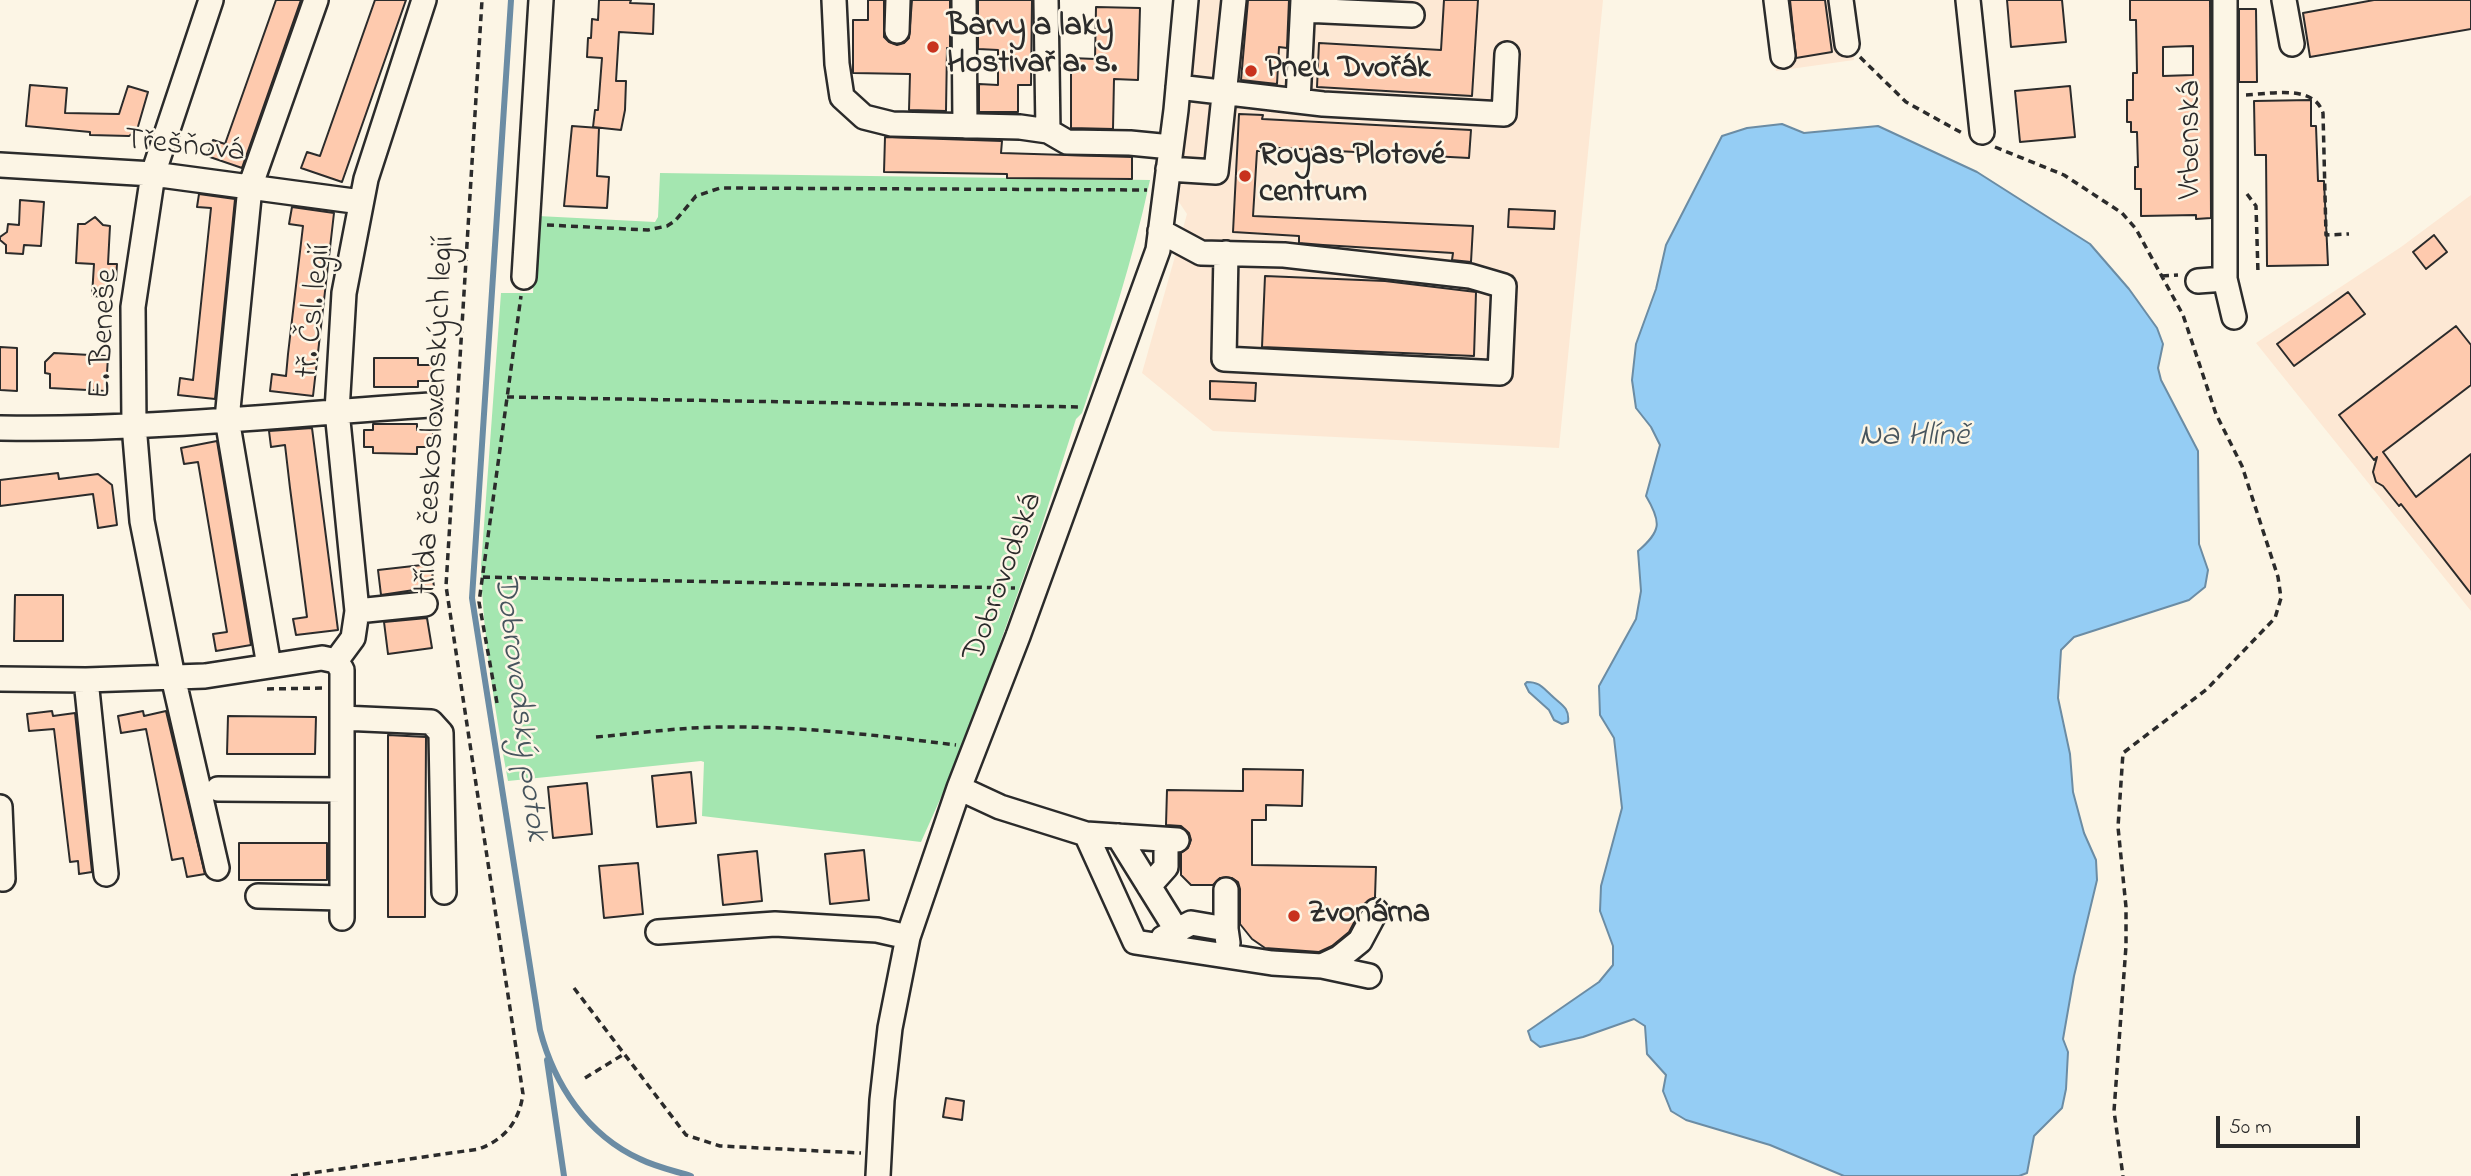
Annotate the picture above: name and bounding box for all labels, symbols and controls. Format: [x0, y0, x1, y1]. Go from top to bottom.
place label: Barvy a laky Hostivař a. s. [947, 10, 1117, 85]
marker: Barvy a laky Hostivař a. s. [925, 39, 941, 55]
place label: Pneu Dvořák [1265, 52, 1431, 90]
marker: Pneu Dvořák [1243, 63, 1259, 79]
street label: Vrbenská [2174, 81, 2212, 199]
street label: Třešňová [122, 123, 246, 173]
place label: Royas Plotové centrum [1259, 139, 1445, 214]
marker: Royas Plotové centrum [1237, 168, 1253, 184]
street label: třída československých legií [408, 235, 466, 595]
street label: tř. Čsl. legií [290, 242, 342, 380]
street label: E. Beneše [83, 268, 129, 400]
water label: Na Hlíně [1859, 419, 1969, 459]
street label: Dobrovodská [957, 489, 1053, 667]
water label: Dobrovodský potok [482, 572, 554, 844]
place label: Zvonárna [1308, 897, 1430, 935]
marker: Zvonárna [1286, 908, 1302, 924]
scale bar [2219, 1102, 2362, 1146]
text: 50 m [2229, 1113, 2272, 1143]

